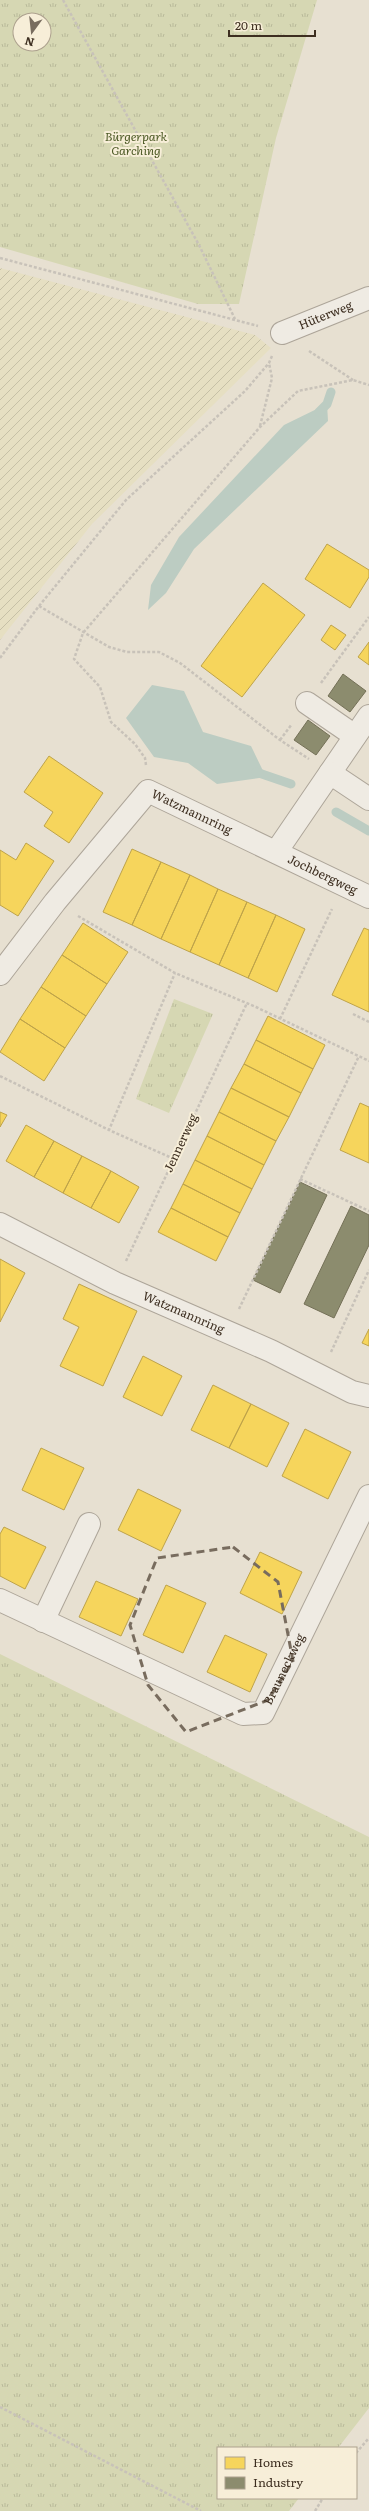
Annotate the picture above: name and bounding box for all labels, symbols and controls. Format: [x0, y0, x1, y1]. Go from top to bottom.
north arrow [12, 12, 52, 52]
scale bar [229, 12, 315, 38]
text: 20 m [235, 16, 262, 34]
text: N [23, 34, 36, 52]
park label: Bürgerpark Garching [105, 127, 168, 159]
street label: Hüterweg [296, 295, 355, 333]
street label: Watzmannring [149, 784, 236, 838]
street label: Jochbergweg [285, 849, 361, 898]
street label: Jennerweg [159, 1110, 202, 1175]
street label: Watzmannring [140, 1286, 228, 1338]
street label: Brauneckweg [258, 1630, 309, 1708]
legend [217, 2447, 357, 2499]
text: Homes [253, 2453, 293, 2471]
text: Industry [253, 2473, 303, 2491]

